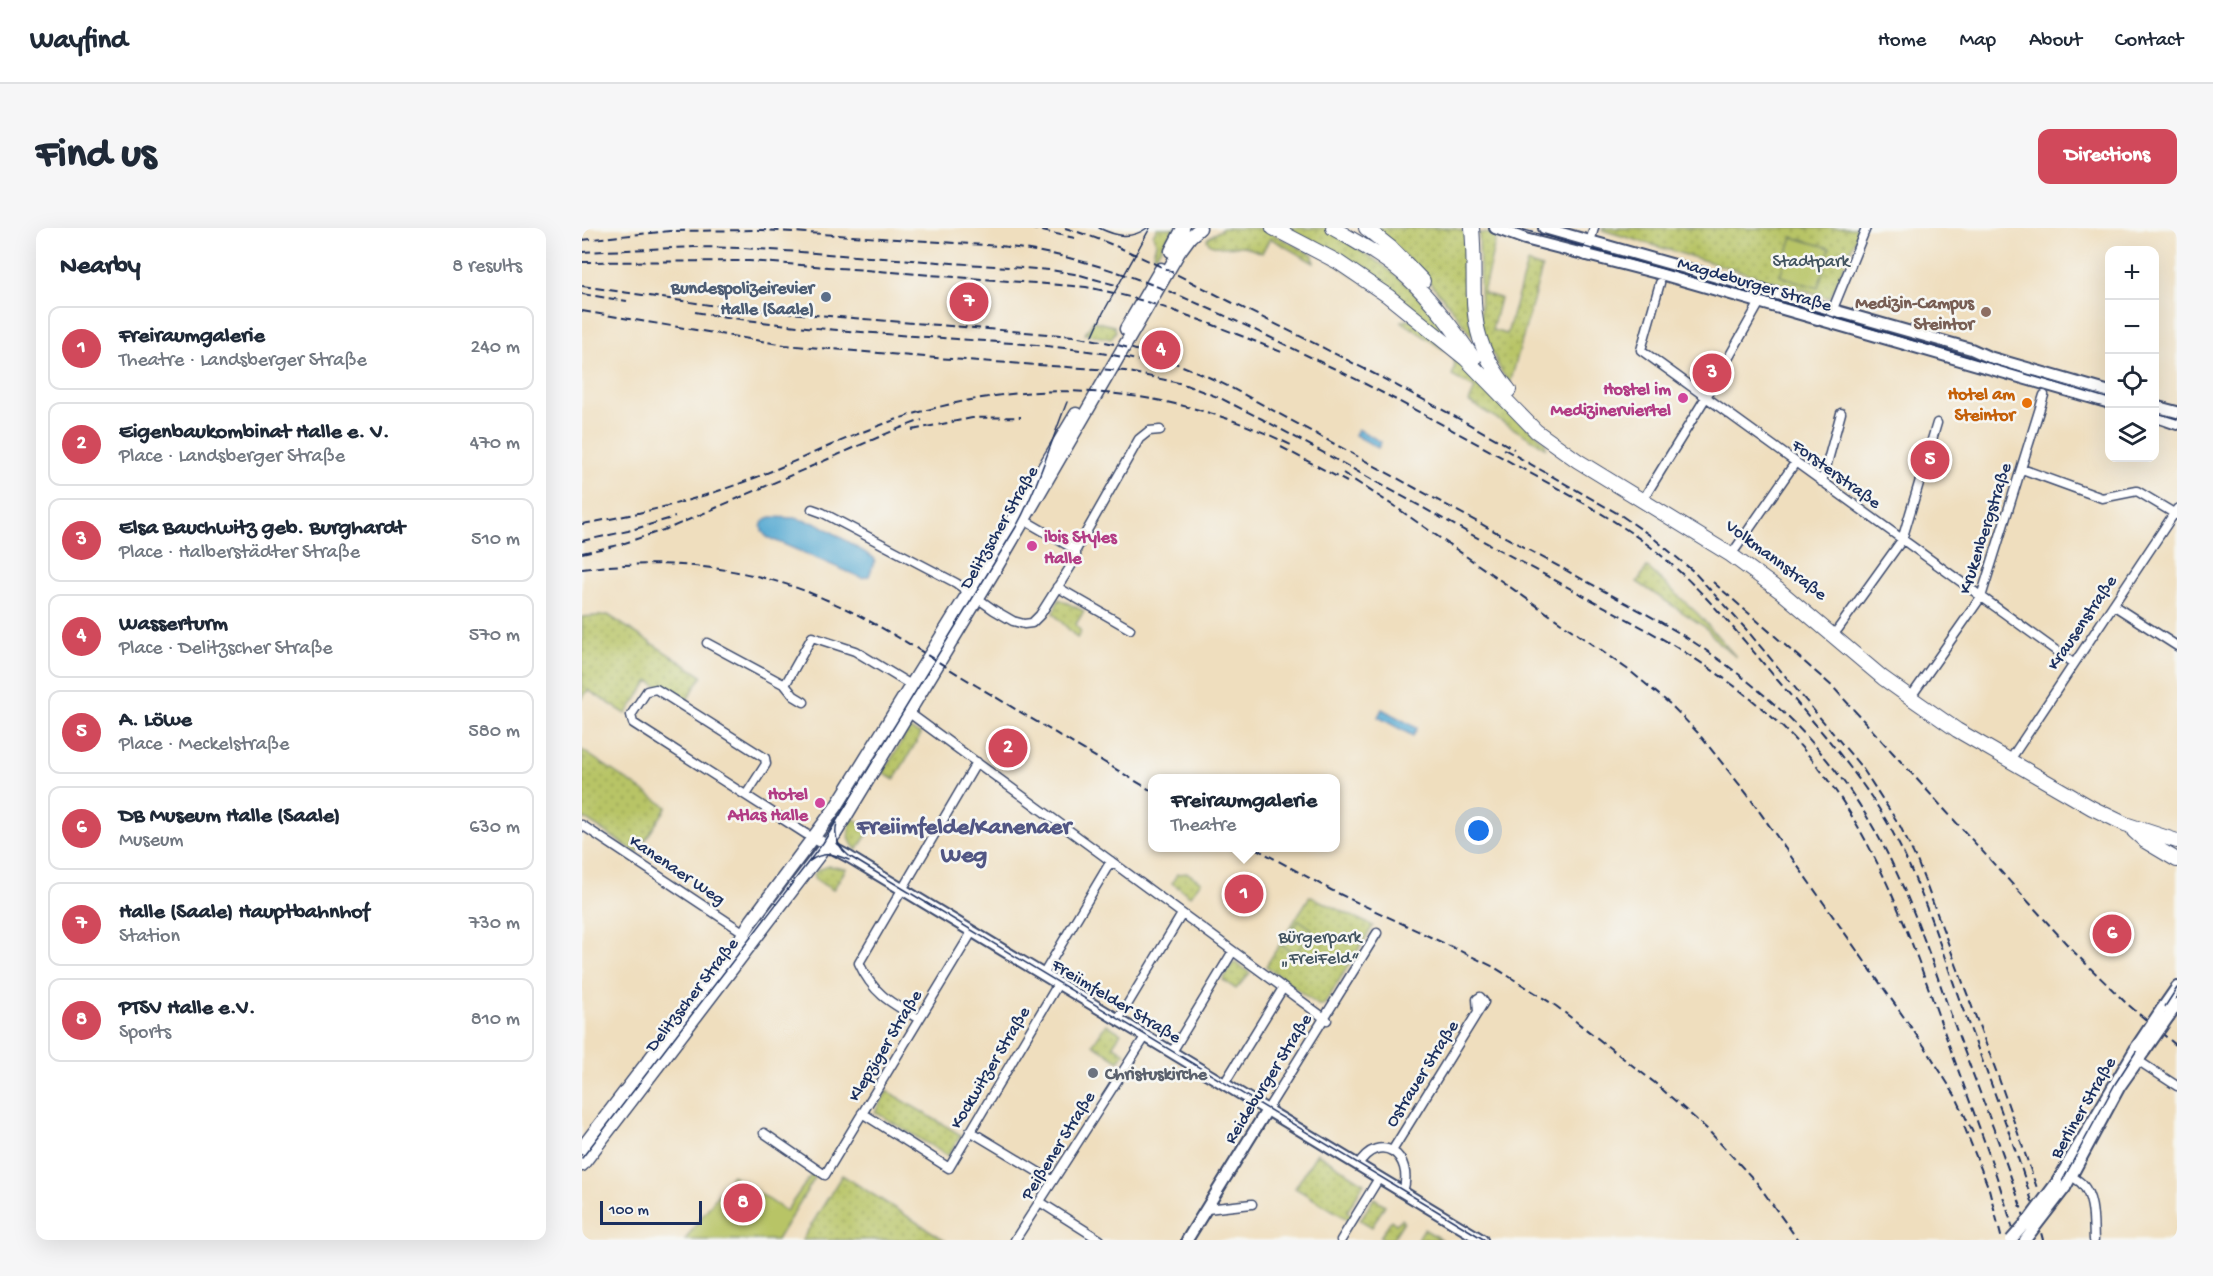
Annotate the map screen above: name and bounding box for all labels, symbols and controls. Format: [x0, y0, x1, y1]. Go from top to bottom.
text: Wayfind [30, 25, 127, 58]
text: Home [1878, 29, 1926, 54]
text: Map [1959, 29, 1996, 54]
text: About [2029, 29, 2082, 54]
text: Contact [2115, 29, 2183, 54]
button: Directions [2038, 129, 2177, 184]
text: Find us [36, 132, 156, 181]
map controls [2105, 246, 2159, 462]
button: + [2105, 246, 2159, 300]
text: Nearby [60, 252, 141, 283]
park label: Stadtpark [1773, 252, 1851, 273]
street label: Magdeburger Straße [1675, 253, 1834, 318]
text: 8 results [452, 256, 522, 279]
place label: Bundespolizeirevier Halle (Saale) [670, 279, 817, 321]
pin: 7 [950, 280, 988, 325]
marker: Bundespolizeirevier Halle (Saale) [819, 290, 833, 304]
place label: Medizin-Campus Steintor [1855, 294, 1977, 336]
button: − [2105, 300, 2159, 354]
marker: Medizin-Campus Steintor [1979, 305, 1993, 319]
text: Freiraumgalerie [119, 324, 265, 350]
pin: 4 [1142, 328, 1180, 372]
text: 1 [77, 337, 86, 360]
text: 240 m [470, 337, 520, 360]
text: Theatre · Landsberger Straße [119, 350, 367, 373]
pin: 3 [1692, 350, 1732, 396]
button: locate [2105, 354, 2159, 408]
place label: Hostel im Medizinerviertel [1551, 380, 1671, 422]
place label: Hotel am Steintor [1948, 385, 2018, 427]
marker: Hostel im Medizinerviertel [1676, 391, 1690, 405]
marker: Hotel am Steintor [2020, 396, 2034, 410]
button: layers [2105, 408, 2159, 462]
text: Eigenbaukombinat Halle e. V. [119, 420, 390, 446]
text: 2 [77, 433, 86, 456]
text: 470 m [470, 433, 520, 456]
street label: Forsterstraße [1786, 435, 1885, 515]
pin: 5 [1910, 438, 1950, 482]
text: Place · Landsberger Straße [119, 446, 345, 469]
street label: Krukenbergstraße [1955, 460, 2018, 597]
street label: Delitzscher Straße [956, 462, 1044, 594]
street label: Volkmannstraße [1720, 515, 1831, 606]
text: Elsa Bauchwitz geb. Burghardt [119, 516, 405, 542]
place label: ibis Styles Halle [1044, 528, 1118, 570]
text: 3 [76, 529, 87, 552]
text: 510 m [471, 529, 520, 552]
marker: ibis Styles Halle [1025, 539, 1039, 553]
text: Place · Halberstädter Straße [119, 542, 360, 565]
street label: Krausenstraße [2044, 571, 2123, 675]
text: Wasserturm [119, 612, 228, 638]
text: 4 [77, 625, 86, 648]
text: 570 m [469, 625, 520, 648]
text: Place · Delitzscher Straße [119, 638, 333, 661]
text: A. Löwe [119, 708, 192, 734]
text: 5 [76, 721, 87, 744]
text: 580 m [468, 721, 520, 744]
pin: 2 [988, 726, 1028, 770]
text: Place · Meckelstraße [119, 734, 289, 757]
popup [1148, 774, 1340, 852]
place label: Hotel Atlas Halle [727, 785, 809, 827]
text: Freiraumgalerie [1171, 789, 1317, 815]
marker: Hotel Atlas Halle [813, 796, 827, 810]
text: DB Museum Halle (Saale) [119, 804, 340, 830]
district label: Freiimfelde/Kanenaer Weg [856, 814, 1073, 871]
text: Theatre [1171, 815, 1236, 838]
your location [1464, 816, 1493, 845]
text: 6 [76, 817, 87, 840]
text: 630 m [469, 817, 520, 840]
text: Museum [119, 830, 184, 853]
street label: Kanenaer Weg [625, 831, 729, 911]
pin: 1 [1224, 872, 1264, 916]
text: Halle (Saale) Hauptbahnhof [119, 900, 370, 926]
pin: 6 [2092, 912, 2132, 956]
text: 7 [76, 913, 87, 936]
text: 730 m [469, 913, 520, 936]
text: Station [119, 926, 180, 949]
park label: Bürgerpark „FreiFeld“ [1277, 928, 1364, 970]
street label: Delitzscher Straße [641, 934, 744, 1057]
street label: Freiimfelder Straße [1046, 955, 1185, 1049]
street label: Klepziger Straße [845, 986, 928, 1106]
text: PTSV Halle e.V. [119, 996, 256, 1022]
street label: Kockwitzer Straße [946, 1003, 1036, 1133]
text: 8 [76, 1009, 87, 1032]
text: 810 m [471, 1009, 520, 1032]
street label: Reideburger Straße [1221, 1010, 1318, 1148]
street label: Ostrauer Straße [1382, 1016, 1465, 1132]
text: Sports [119, 1022, 171, 1045]
street label: Berliner Straße [2046, 1053, 2122, 1164]
place label: Christuskirche [1104, 1065, 1208, 1086]
marker: Christuskirche [1086, 1066, 1100, 1080]
street label: Peißener Straße [1017, 1088, 1101, 1205]
pin: 8 [724, 1180, 762, 1226]
scale bar [600, 1198, 702, 1226]
text: 100 m [609, 1202, 649, 1221]

